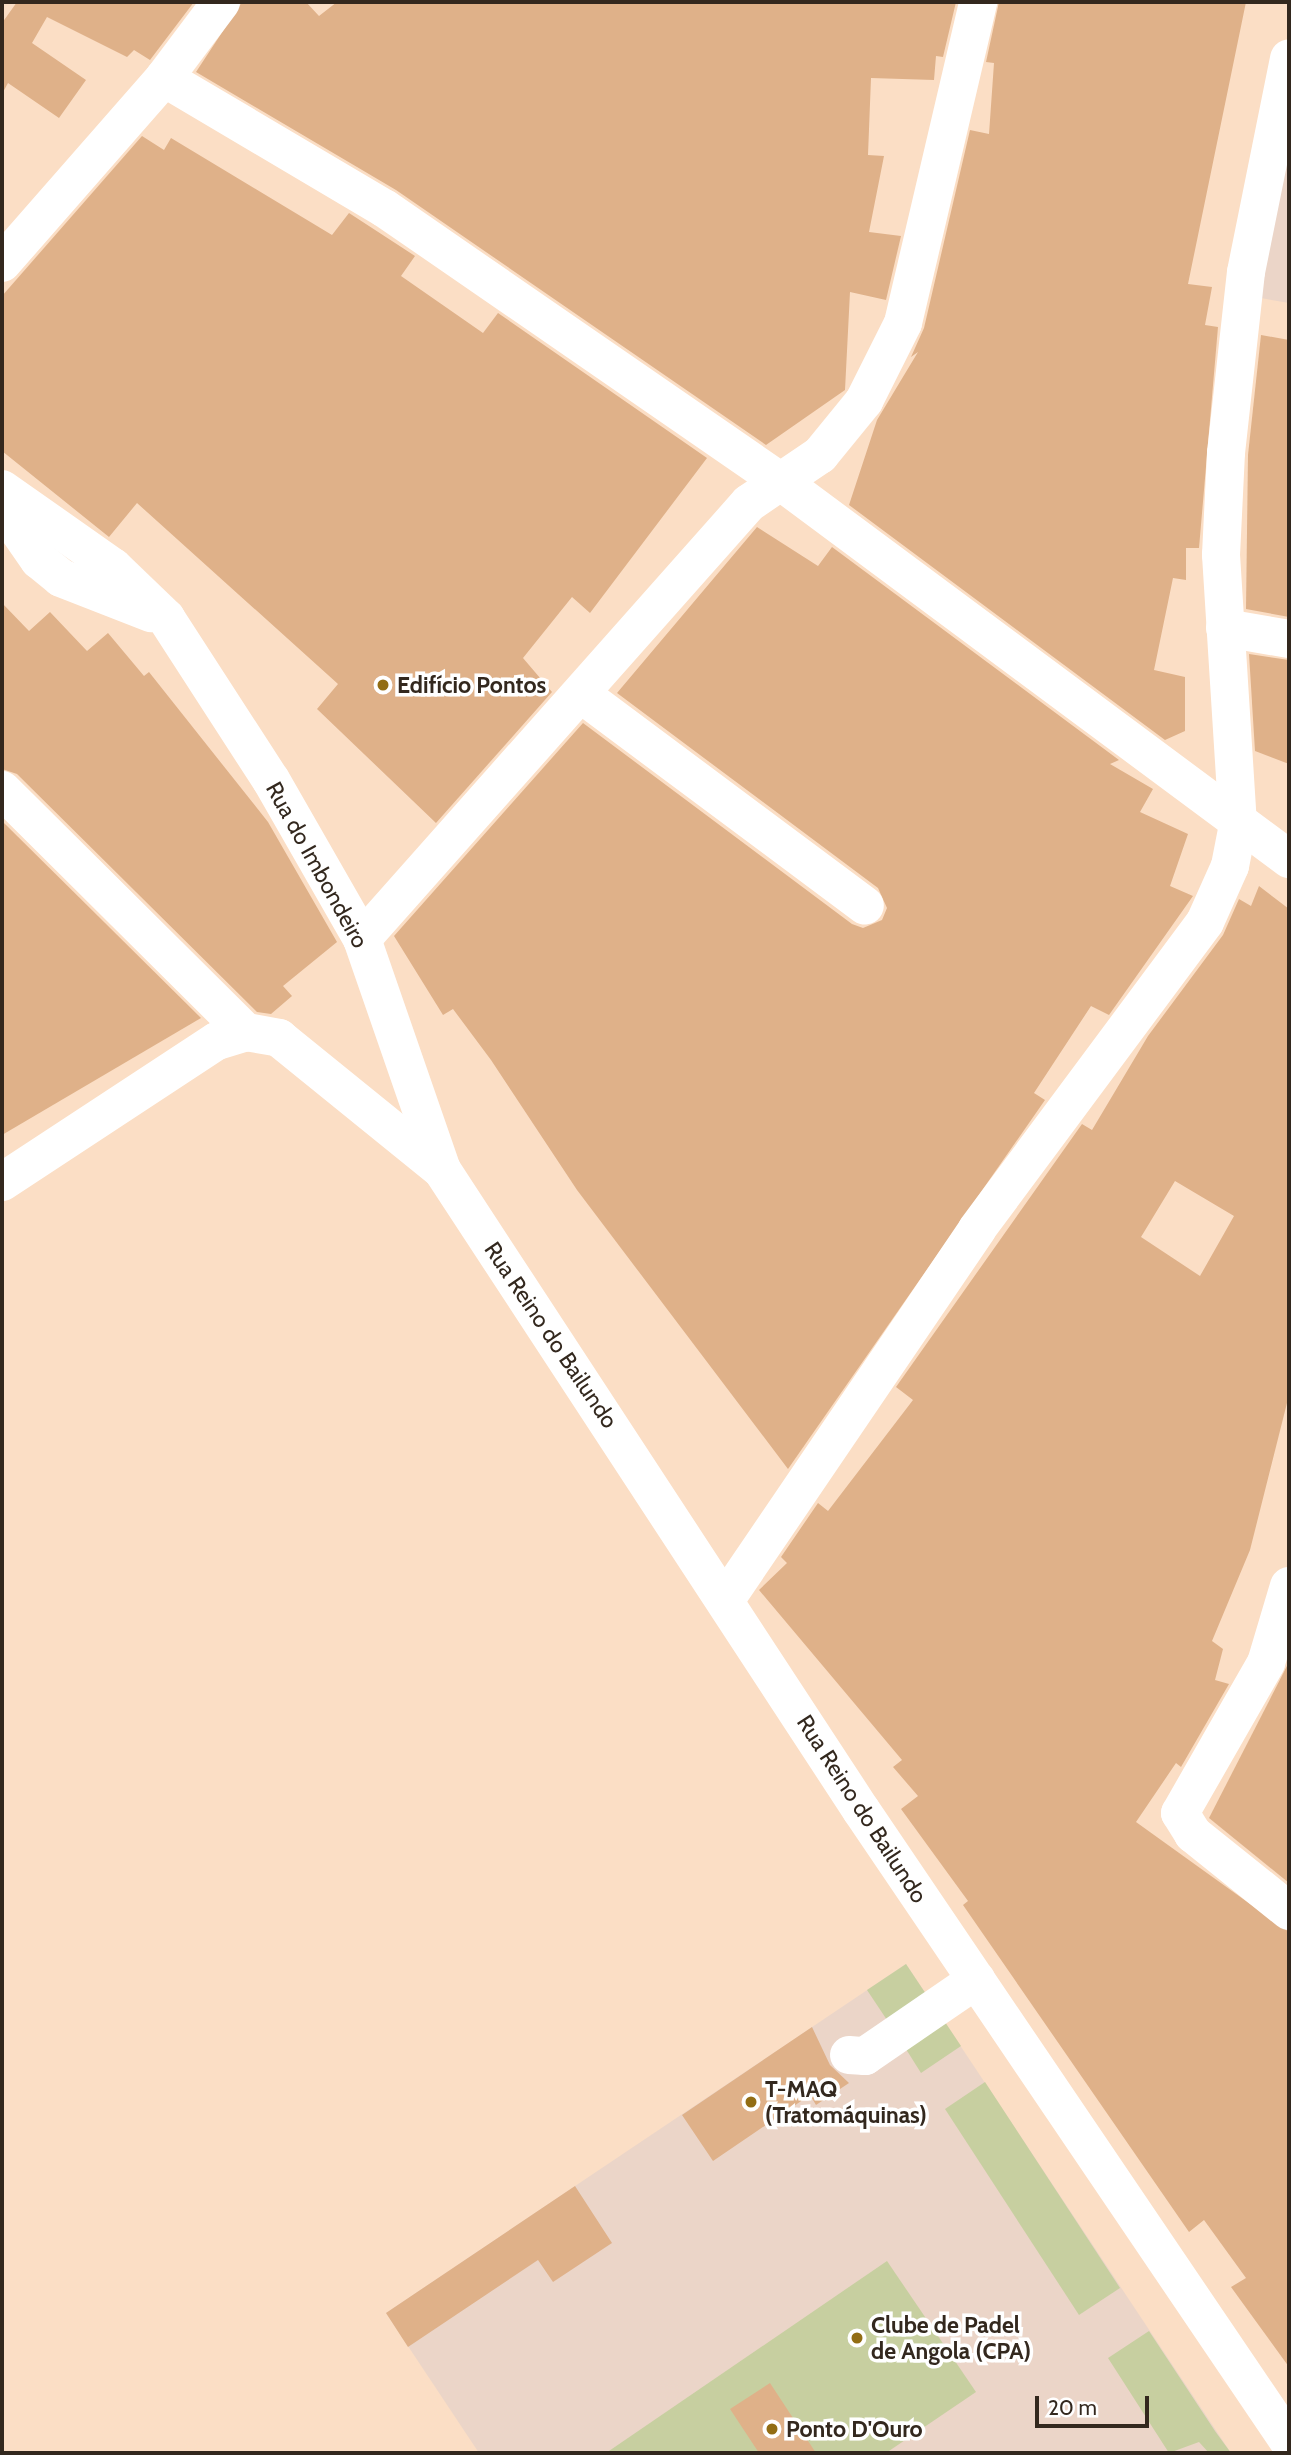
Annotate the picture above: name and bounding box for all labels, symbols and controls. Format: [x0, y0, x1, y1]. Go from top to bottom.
place label: Edifício Pontos [397, 671, 546, 699]
marker: Edifício Pontos [375, 677, 391, 693]
street label: Rua do Imbondeiro [260, 777, 374, 953]
street label: Rua Reino do Bailundo [478, 1237, 624, 1433]
street label: Rua Reino do Bailundo [791, 1710, 933, 1908]
place label: T-MAQ (Tratomáquinas) [765, 2075, 927, 2129]
marker: T-MAQ (Tratomáquinas) [743, 2094, 759, 2110]
place label: Clube de Padel de Angola (CPA) [871, 2311, 1031, 2365]
marker: Clube de Padel de Angola (CPA) [849, 2330, 865, 2346]
scale bar [1039, 2382, 1153, 2426]
text: 20 m [1048, 2395, 1097, 2420]
place label: Ponto D'Ouro [786, 2415, 923, 2443]
marker: Ponto D'Ouro [764, 2421, 780, 2437]

